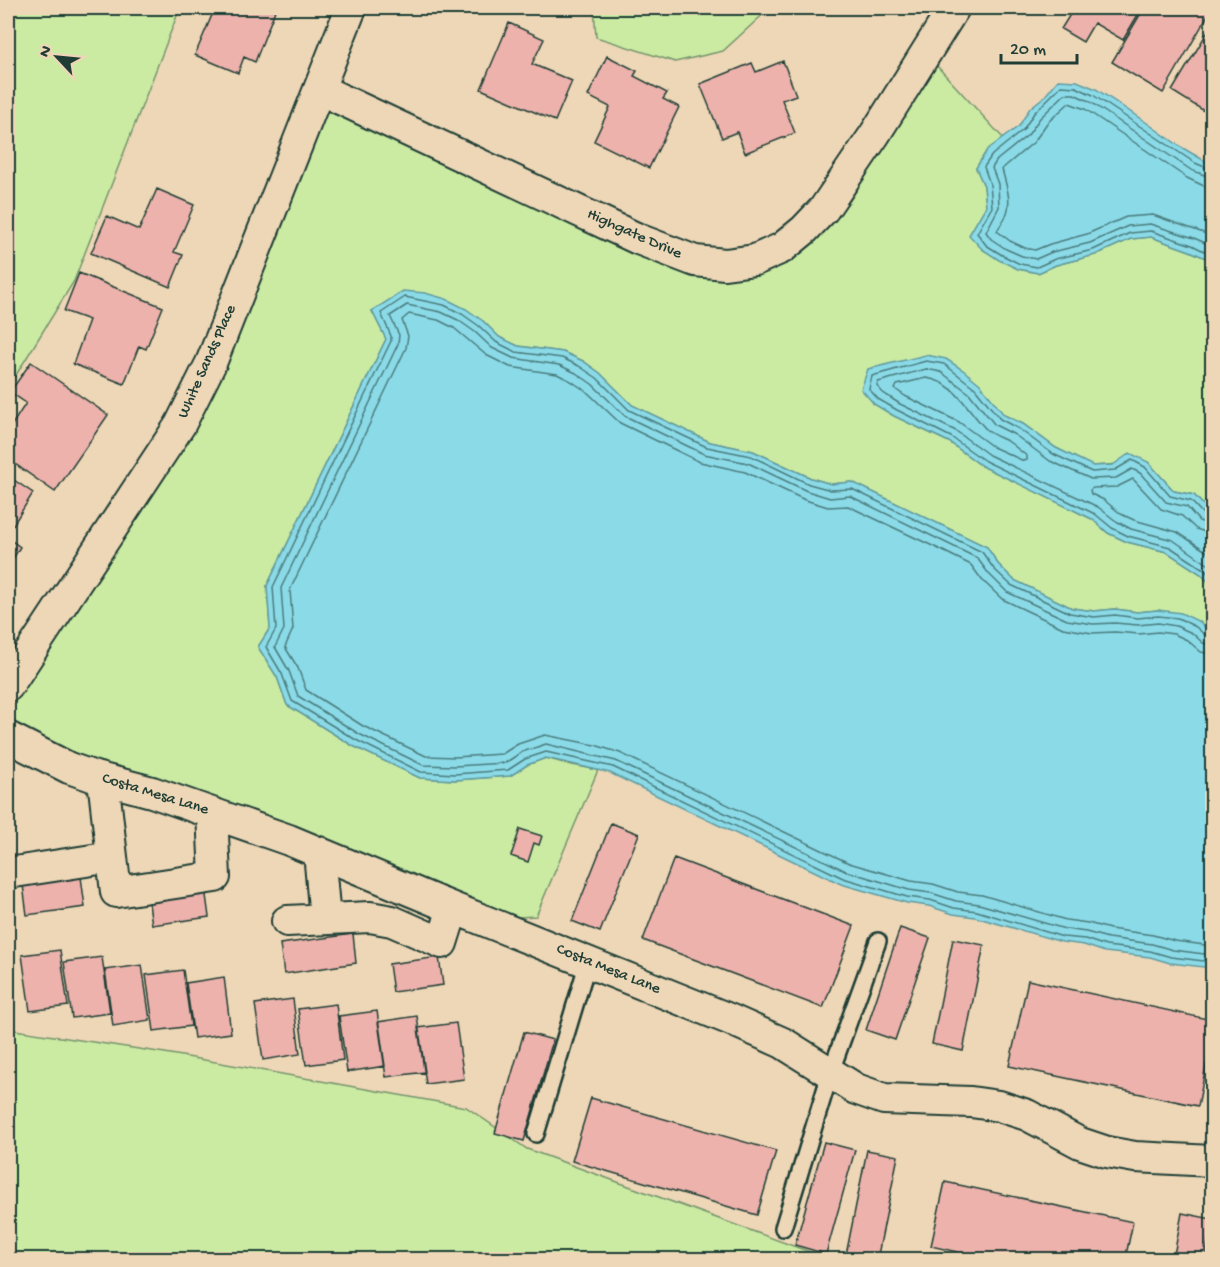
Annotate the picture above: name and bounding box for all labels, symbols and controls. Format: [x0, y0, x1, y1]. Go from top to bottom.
north arrow [27, 27, 87, 87]
scale bar [1001, 27, 1078, 65]
text: 20 m [1010, 40, 1046, 61]
text: N [36, 43, 58, 61]
street label: Highgate Drive [584, 206, 685, 265]
street label: White Sands Place [174, 302, 242, 422]
street label: Costa Mesa Lane [99, 770, 211, 820]
street label: Costa Mesa Lane [553, 940, 664, 1000]

